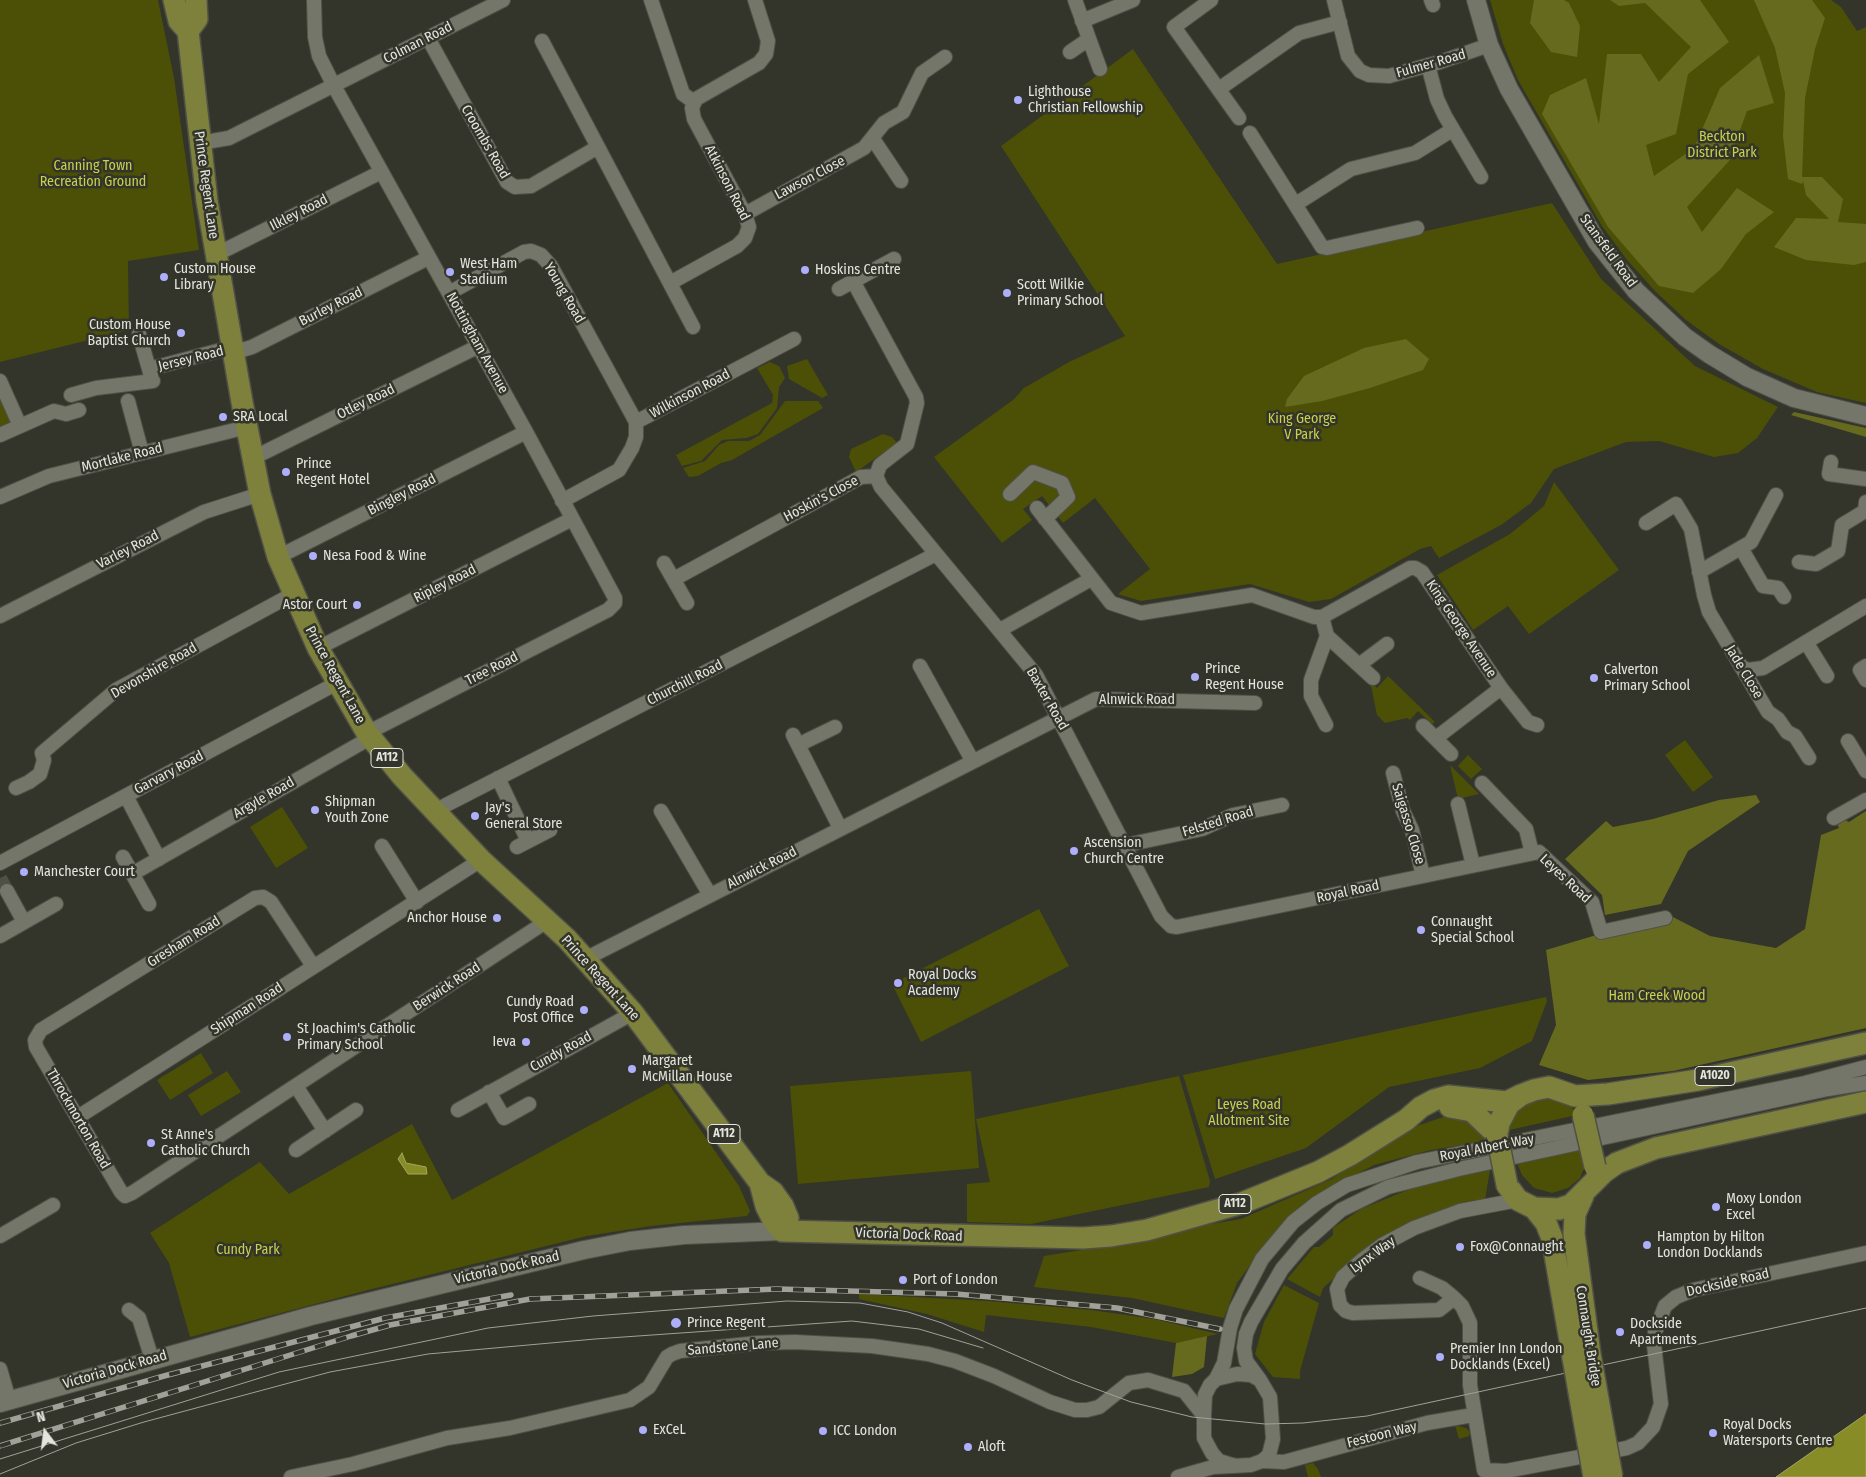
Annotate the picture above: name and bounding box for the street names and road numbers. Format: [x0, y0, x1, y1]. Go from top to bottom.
street label: Colman Road [381, 18, 455, 68]
street label: Fulmer Road [1394, 46, 1468, 82]
street label: Croombs Road [457, 102, 513, 182]
street label: Prince Regent Lane [190, 130, 222, 240]
street label: Atkinson Road [701, 142, 753, 224]
street label: Lawson Close [772, 153, 848, 203]
street label: Ilkley Road [267, 191, 331, 235]
street label: Stansfeld Road [1576, 211, 1640, 291]
street label: Young Road [540, 260, 588, 326]
street label: Burley Road [296, 284, 366, 330]
street label: Nottingham Avenue [442, 290, 512, 396]
street label: Jersey Road [157, 343, 225, 375]
street label: Wilkinson Road [647, 366, 733, 422]
street label: Otley Road [334, 381, 398, 423]
street label: Mortlake Road [80, 440, 164, 476]
street label: Bingley Road [365, 471, 439, 519]
street label: Hoskin's Close [781, 472, 861, 526]
street label: Varley Road [94, 527, 162, 573]
street label: Ripley Road [411, 561, 479, 607]
street label: King George Avenue [1422, 577, 1500, 681]
street label: Prince Regent Lane [301, 623, 369, 727]
street label: Devonshire Road [108, 640, 200, 702]
street label: Jade Close [1722, 642, 1766, 702]
street label: Tree Road [463, 649, 521, 689]
street label: Churchill Road [644, 657, 726, 709]
street label: Baxter Road [1022, 665, 1072, 733]
street label: Alnwick Road [1099, 692, 1175, 708]
street label: Garvary Road [131, 748, 207, 798]
road number: A112 [371, 748, 403, 768]
street label: Argyle Road [230, 774, 298, 822]
street label: Saigasso Close [1388, 782, 1428, 866]
street label: Felsted Road [1180, 803, 1256, 841]
street label: Alnwick Road [724, 843, 800, 893]
street label: Leyes Road [1536, 851, 1594, 907]
street label: Royal Road [1315, 877, 1381, 907]
street label: Gresham Road [144, 913, 224, 971]
street label: Prince Regent Lane [557, 932, 643, 1024]
street label: Berwick Road [410, 959, 484, 1015]
street label: Shipman Road [208, 979, 286, 1039]
street label: Cundy Road [527, 1028, 595, 1076]
street label: Throckmorton Road [43, 1066, 113, 1172]
road number: A1020 [1695, 1066, 1735, 1086]
road number: A112 [708, 1124, 740, 1144]
street label: Royal Albert Way [1438, 1131, 1536, 1165]
road number: A112 [1219, 1194, 1251, 1214]
street label: Victoria Dock Road [855, 1225, 963, 1245]
street label: Lynx Way [1347, 1233, 1399, 1277]
street label: Victoria Dock Road [453, 1248, 561, 1288]
street label: Dockside Road [1685, 1265, 1771, 1301]
street label: Connaught Bridge [1572, 1284, 1604, 1388]
street label: Sandstone Lane [687, 1335, 779, 1359]
street label: Victoria Dock Road [61, 1347, 169, 1393]
street label: Festoon Way [1345, 1418, 1419, 1452]

